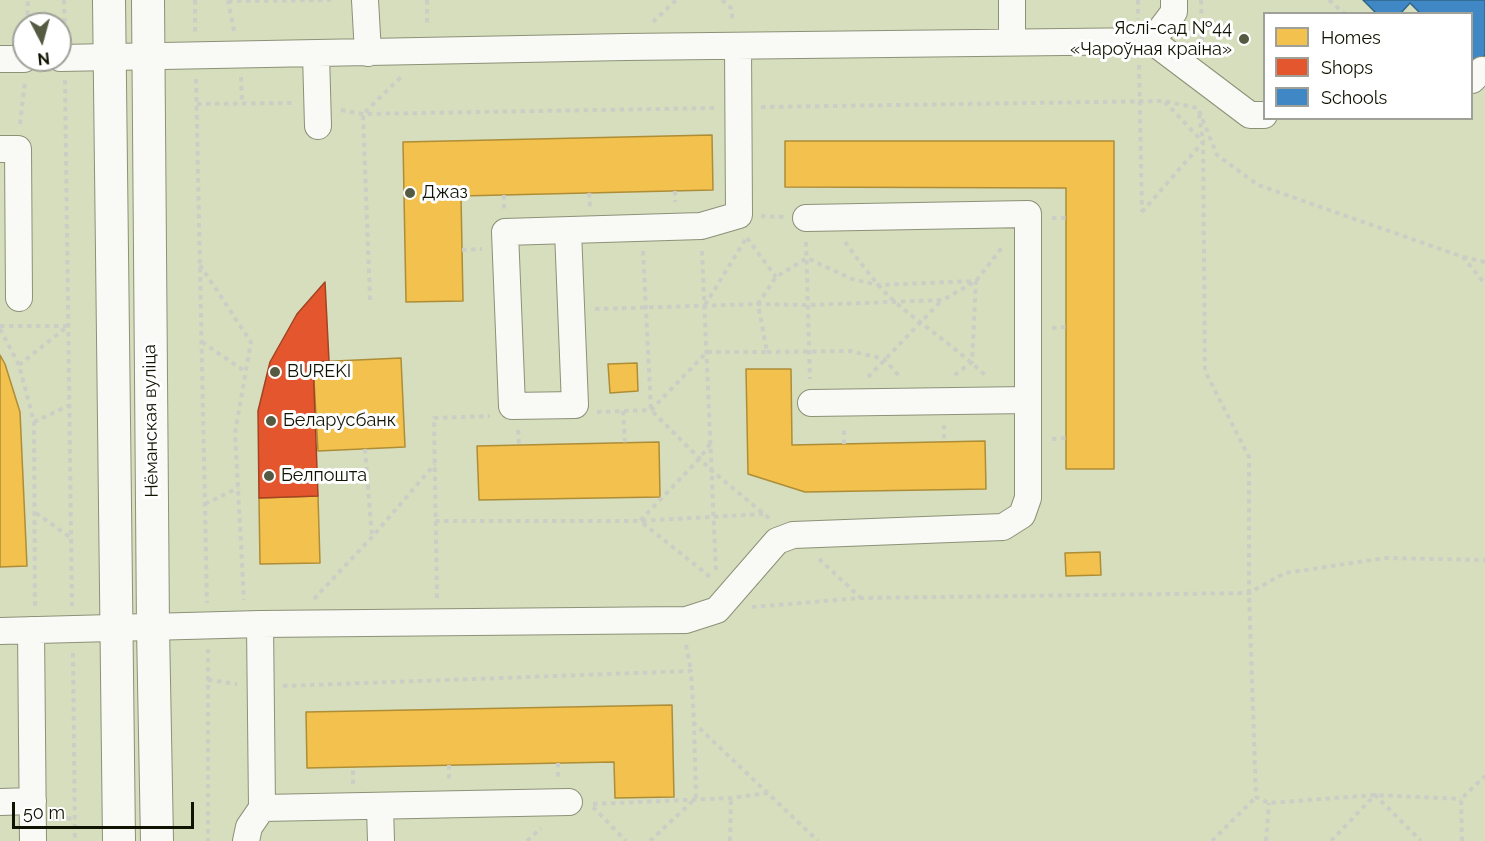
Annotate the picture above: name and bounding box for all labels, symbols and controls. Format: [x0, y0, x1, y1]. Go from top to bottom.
north arrow [12, 12, 72, 72]
legend [1263, 12, 1473, 120]
place label: Яслі-сад №44 «Чароўная краіна» [1070, 18, 1232, 60]
text: Homes [1321, 27, 1381, 48]
marker: Яслі-сад №44 «Чароўная краіна» [1237, 32, 1251, 46]
text: N [37, 48, 51, 68]
text: Shops [1321, 57, 1373, 78]
text: Schools [1321, 87, 1387, 108]
place label: Джаз [422, 182, 468, 204]
marker: Джаз [403, 186, 417, 200]
street label: Нёманская вуліца [139, 344, 163, 498]
place label: BUREKI [287, 361, 351, 383]
marker: BUREKI [268, 365, 282, 379]
place label: Беларусбанк [283, 410, 396, 432]
marker: Беларусбанк [264, 414, 278, 428]
place label: Белпошта [281, 465, 367, 487]
marker: Белпошта [262, 469, 276, 483]
scale bar [15, 790, 196, 828]
text: 50 m [23, 802, 65, 823]

